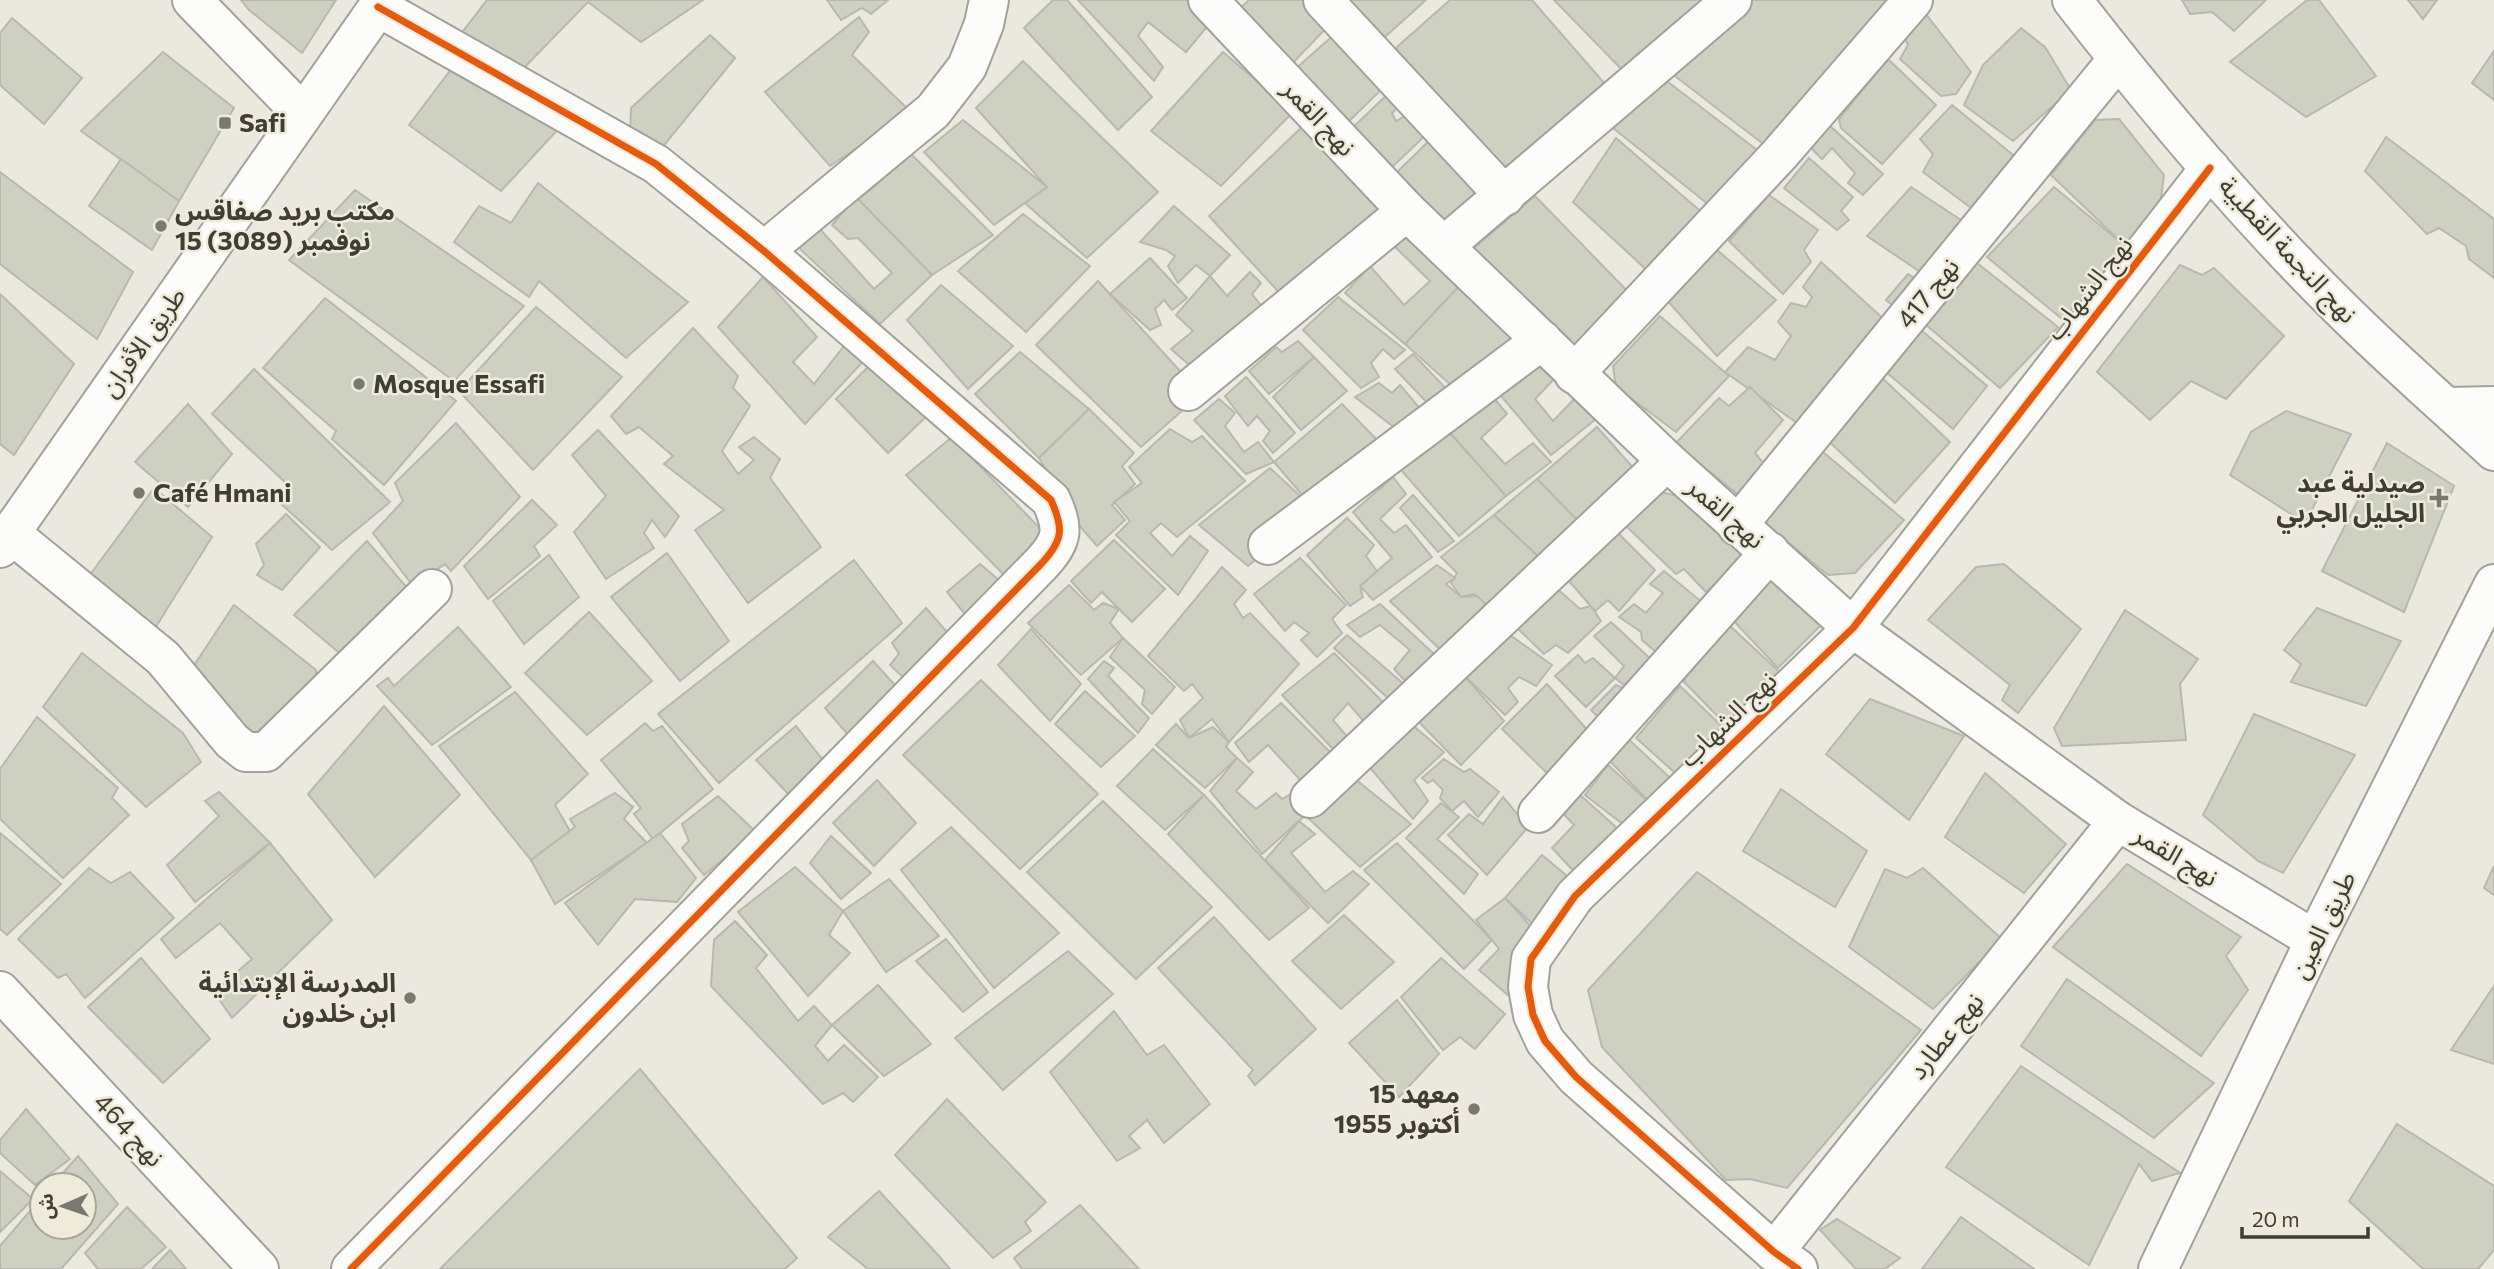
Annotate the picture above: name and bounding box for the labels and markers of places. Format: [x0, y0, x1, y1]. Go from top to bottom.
place label: Safi [239, 106, 286, 137]
marker: Safi [217, 115, 233, 131]
place label: مكتب بريد صفاقس 15 نوفمبر (3089) [175, 194, 395, 256]
marker: مكتب بريد صفاقس 15 نوفمبر (3089) [153, 218, 169, 234]
place label: Mosque Essafi [373, 367, 545, 398]
marker: Mosque Essafi [351, 376, 367, 392]
place label: صيدلية عبد الجليل الجربي [2276, 466, 2425, 534]
place label: Café Hmani [153, 476, 292, 507]
marker: Café Hmani [131, 485, 147, 501]
marker: صيدلية عبد الجليل الجربي [2431, 490, 2447, 506]
place label: المدرسة الإبتدائية ابن خلدون [198, 966, 396, 1028]
marker: المدرسة الإبتدائية ابن خلدون [402, 990, 418, 1006]
place label: معهد 15 أكتوبر 1955 [1334, 1077, 1460, 1139]
marker: معهد 15 أكتوبر 1955 [1466, 1101, 1482, 1117]

